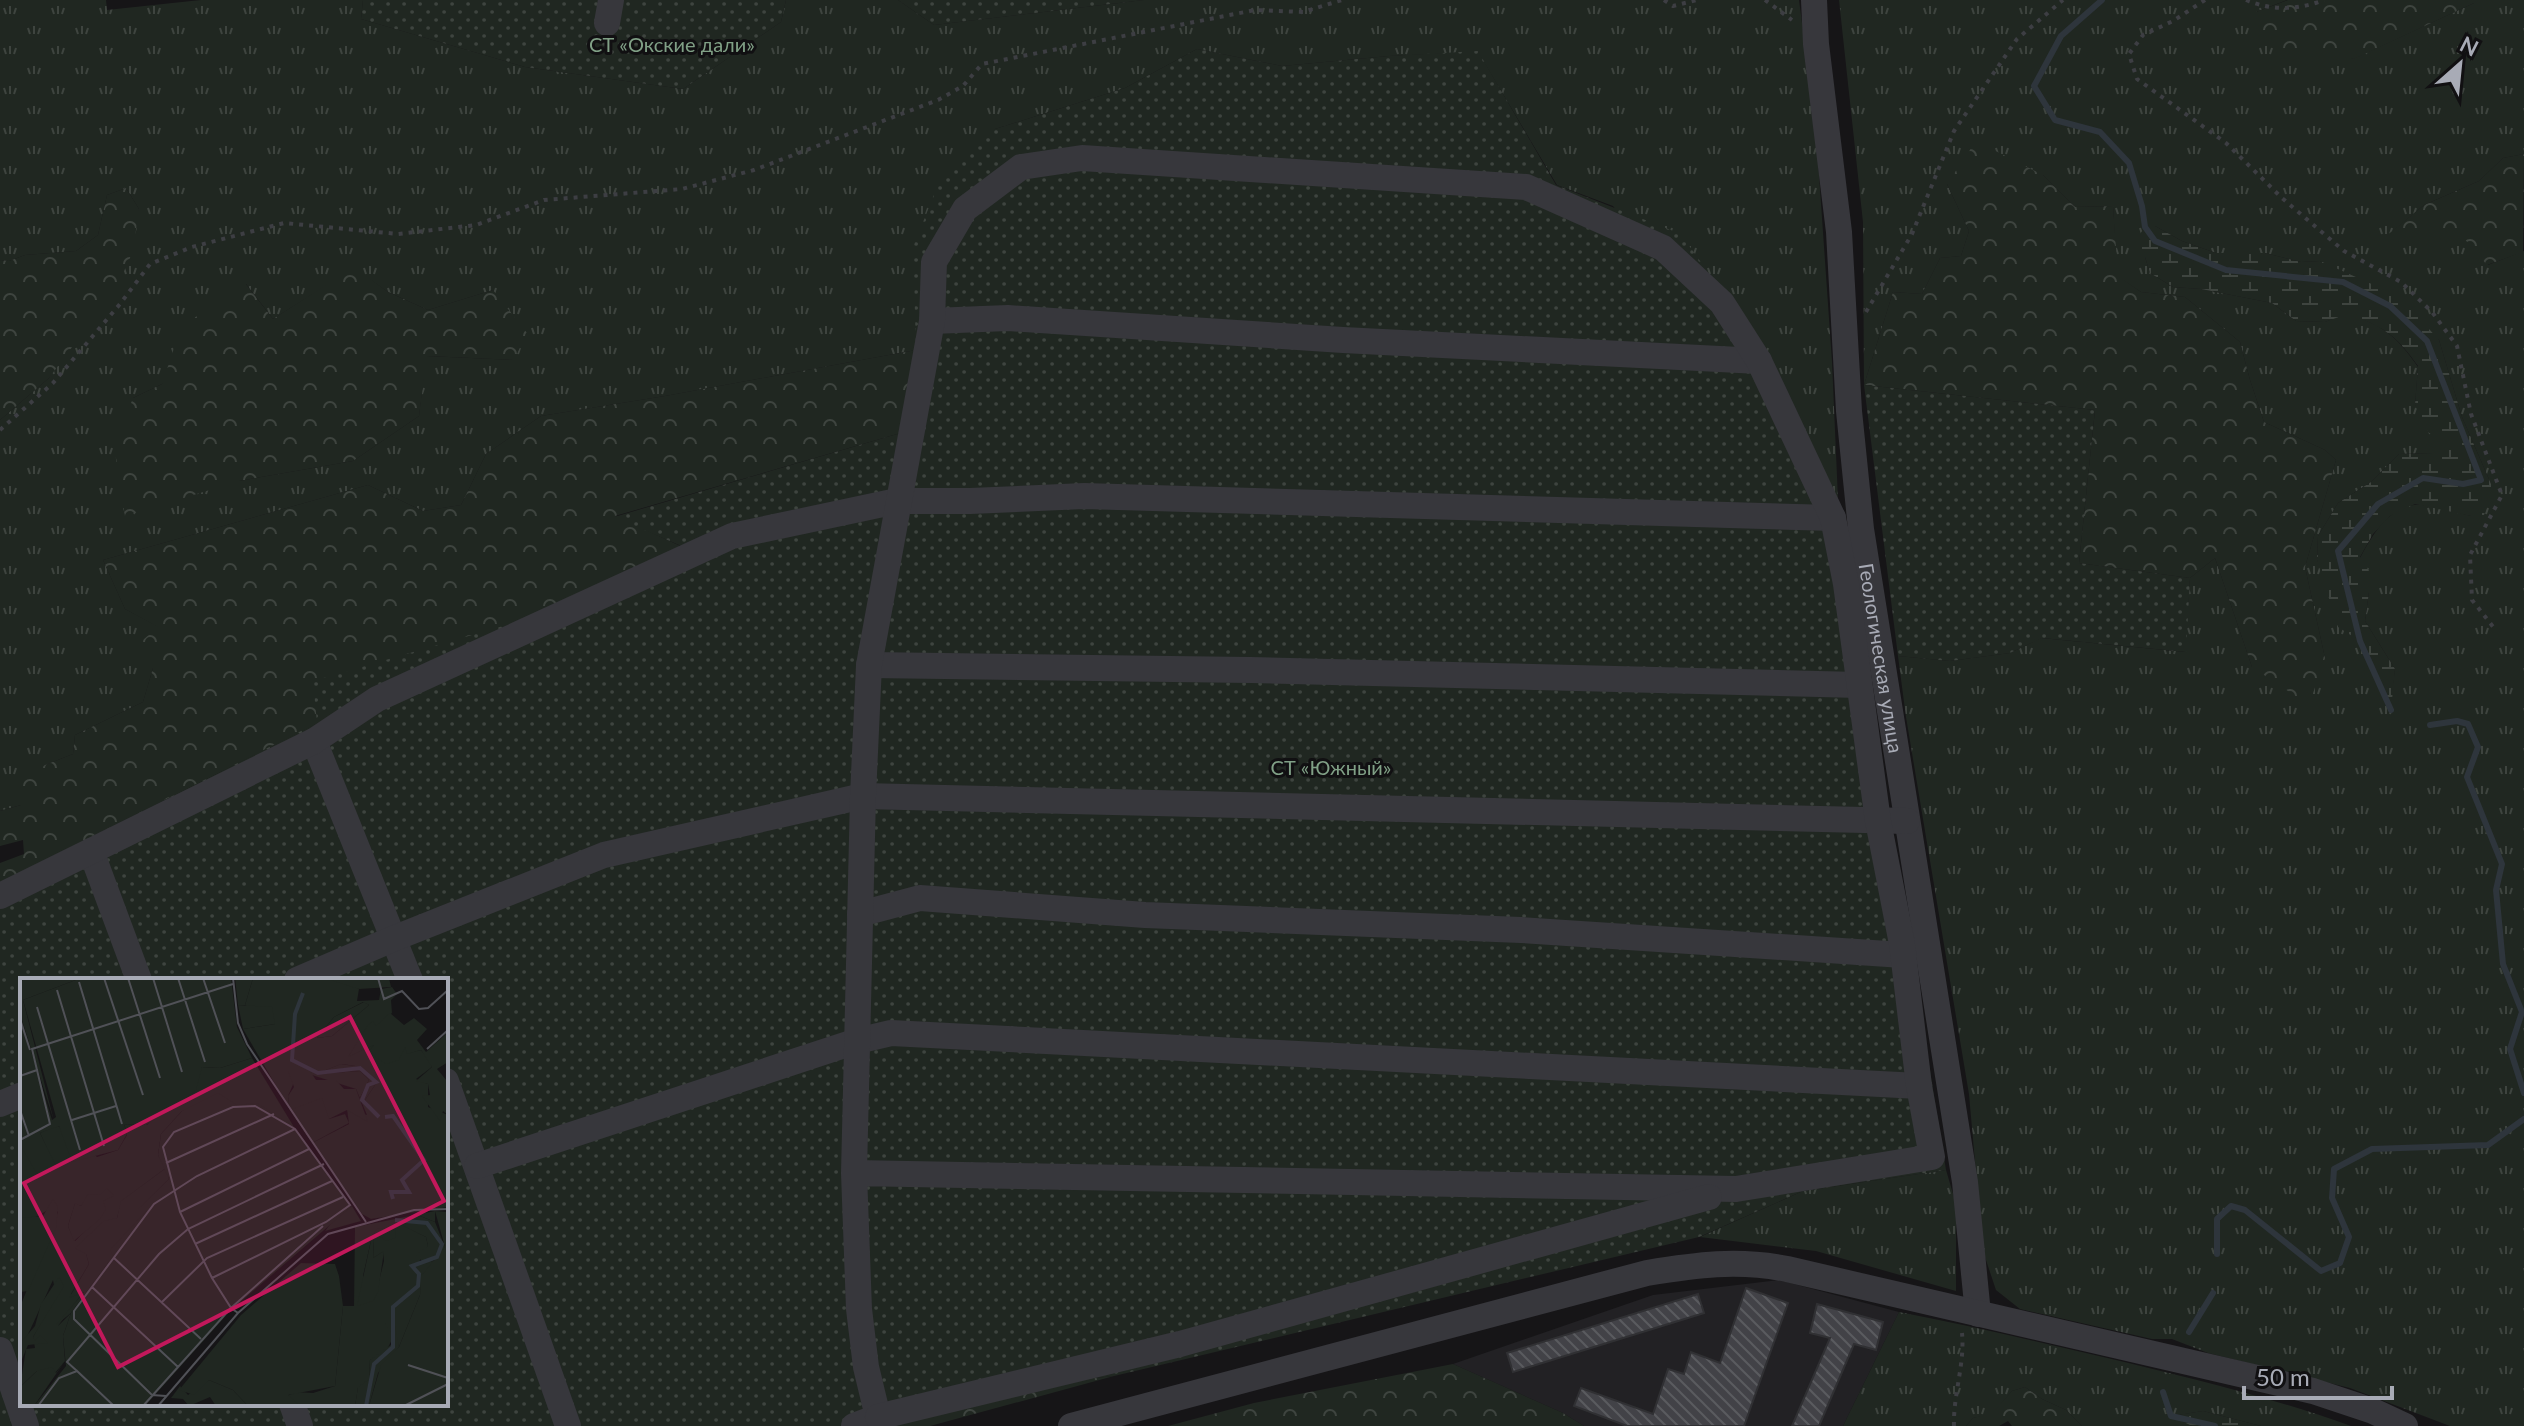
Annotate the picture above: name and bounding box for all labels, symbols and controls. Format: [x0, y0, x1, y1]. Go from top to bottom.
north arrow [2420, 24, 2500, 104]
text: N [2456, 30, 2483, 62]
park label: СТ «Окские дали» [589, 32, 755, 56]
street label: Геологическая улица [1855, 561, 1909, 755]
park label: СТ «Южный» [1271, 755, 1391, 779]
inset map [20, 978, 448, 1406]
scale bar [2244, 1350, 2392, 1400]
text: 50 m [2256, 1362, 2310, 1391]

